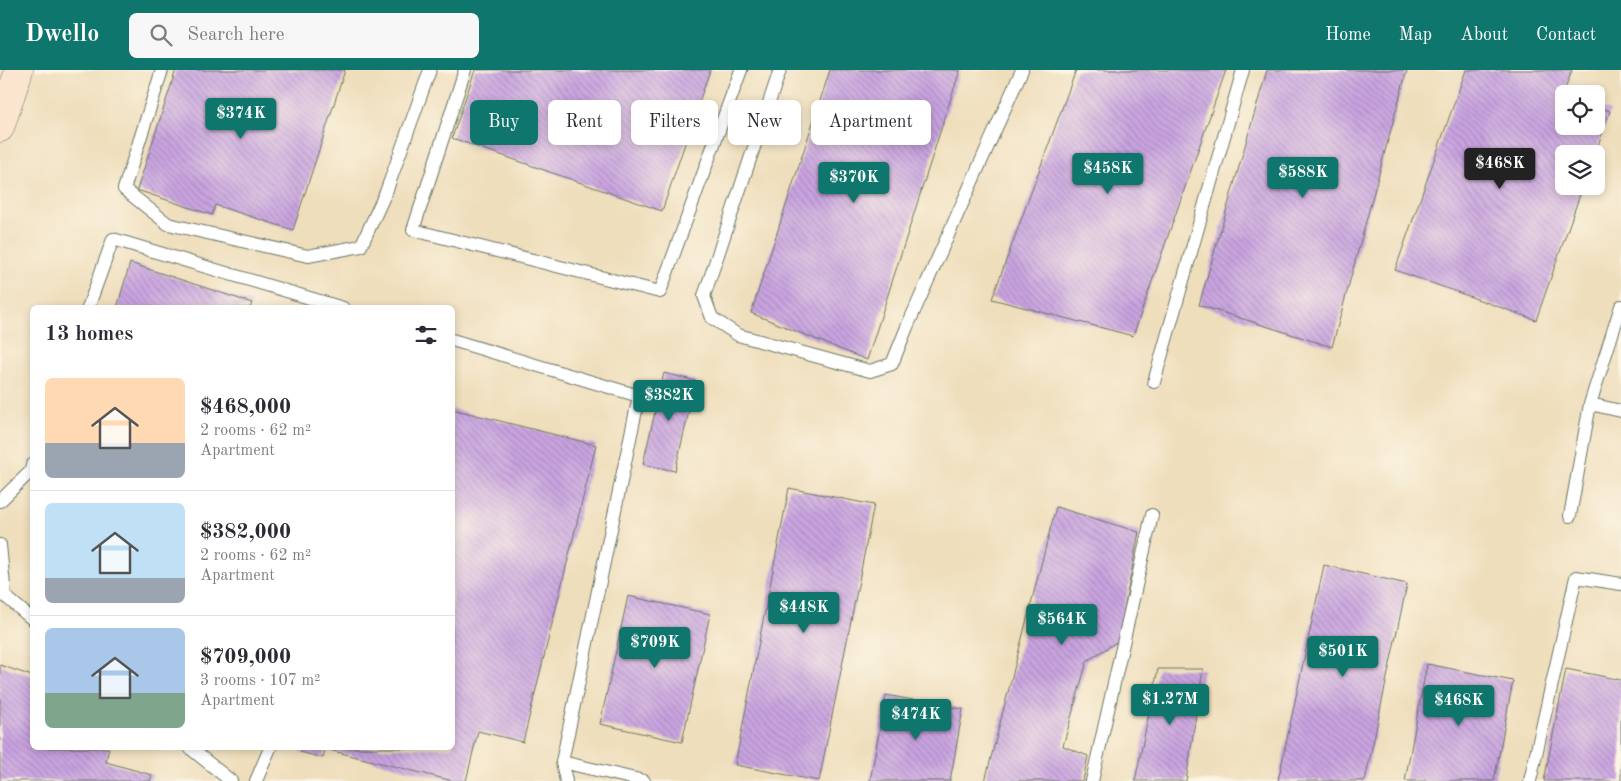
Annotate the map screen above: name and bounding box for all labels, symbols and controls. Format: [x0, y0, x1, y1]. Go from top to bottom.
search box [129, 13, 479, 58]
icon: search [147, 21, 175, 49]
text: Dwello [25, 23, 99, 47]
text: Search here [187, 26, 285, 45]
text: Home [1325, 26, 1371, 44]
text: Map [1399, 26, 1432, 44]
text: About [1460, 26, 1508, 44]
text: Contact [1536, 26, 1596, 44]
map controls [1555, 85, 1605, 195]
button: locate [1555, 85, 1605, 135]
pin: $374K [206, 98, 276, 140]
chip: Buy [470, 100, 538, 145]
chip: Rent [548, 100, 621, 145]
chip: Filters [631, 100, 718, 145]
chip: New [728, 100, 801, 145]
chip: Apartment [811, 100, 931, 145]
text: $374K [216, 106, 266, 122]
button: layers [1555, 145, 1605, 195]
pin: $468K [1465, 148, 1535, 190]
pin: $458K [1073, 152, 1143, 195]
pin: $588K [1268, 156, 1338, 199]
text: $468K [1475, 156, 1525, 172]
text: $458K [1083, 161, 1133, 177]
pin: $370K [819, 162, 889, 204]
text: $588K [1278, 165, 1328, 181]
text: $370K [829, 170, 879, 186]
icon: filters [412, 321, 440, 349]
text: 13 homes [45, 324, 133, 345]
pin: $382K [634, 380, 704, 422]
text: $382K [644, 388, 694, 404]
text: $468,000 [200, 397, 291, 418]
icon: home [85, 398, 145, 458]
text: 2 rooms · 62 m² [200, 423, 311, 439]
text: Apartment [200, 443, 275, 459]
text: $382,000 [200, 522, 291, 543]
icon: home [85, 523, 145, 583]
text: 2 rooms · 62 m² [200, 548, 311, 564]
text: Apartment [200, 568, 275, 584]
pin: $448K [769, 592, 839, 634]
text: $448K [779, 600, 829, 616]
pin: $564K [1027, 604, 1097, 646]
text: $564K [1037, 612, 1087, 628]
pin: $709K [620, 626, 690, 669]
text: $709K [630, 635, 680, 651]
pin: $501K [1308, 636, 1378, 678]
text: $501K [1318, 644, 1368, 660]
text: $709,000 [200, 647, 291, 668]
icon: home [85, 648, 145, 708]
text: 3 rooms · 107 m² [200, 673, 320, 689]
pin: $1.27M [1129, 684, 1211, 726]
pin: $468K [1424, 684, 1494, 727]
text: $1.27M [1142, 692, 1198, 708]
text: Apartment [200, 693, 275, 709]
text: $468K [1434, 693, 1484, 709]
pin: $474K [881, 698, 951, 741]
text: $474K [891, 707, 941, 723]

